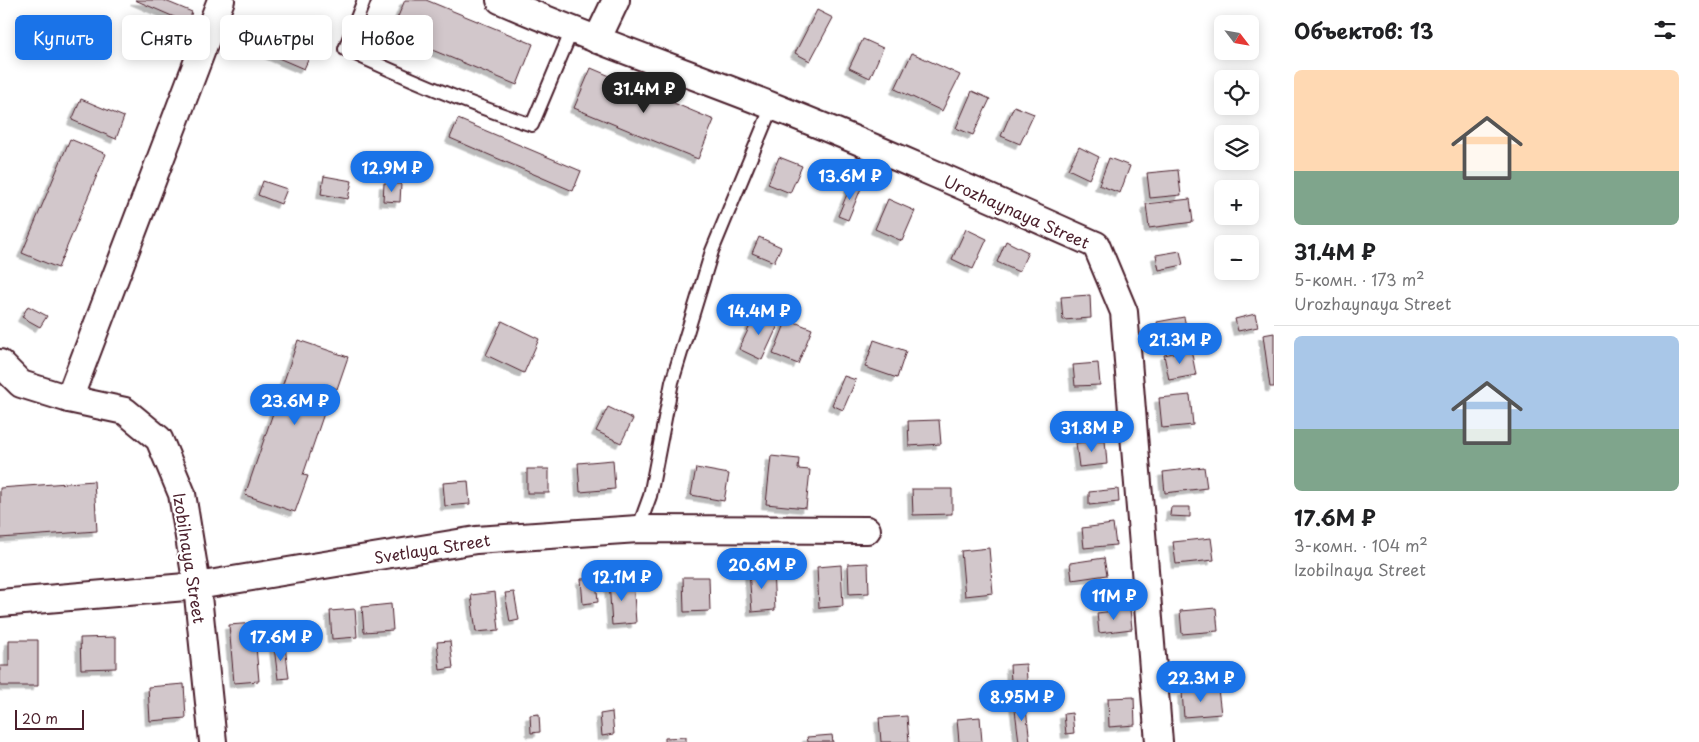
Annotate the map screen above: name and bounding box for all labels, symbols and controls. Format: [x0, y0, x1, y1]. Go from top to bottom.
text: Объектов: 13 [1294, 14, 1434, 46]
chip: Купить [15, 15, 112, 60]
chip: Снять [122, 15, 210, 60]
chip: Фильтры [220, 15, 332, 60]
chip: Новое [342, 15, 433, 60]
north arrow [1214, 15, 1259, 60]
map controls [1214, 15, 1259, 280]
icon: filters [1651, 16, 1679, 44]
button: locate [1214, 70, 1259, 115]
pin: 31.4M ₽ [598, 72, 690, 114]
text: 31.4M ₽ [613, 76, 675, 100]
icon: home [1442, 103, 1532, 193]
button: layers [1214, 125, 1259, 170]
pin: 12.9M ₽ [346, 150, 438, 193]
text: 12.9M ₽ [362, 155, 422, 179]
pin: 13.6M ₽ [804, 158, 896, 201]
text: 13.6M ₽ [818, 163, 882, 187]
street label: Urozhaynaya Street [940, 168, 1094, 254]
button: + [1214, 180, 1259, 225]
button: − [1214, 235, 1259, 280]
text: 31.4M ₽ [1294, 235, 1376, 267]
text: 5-комн. · 173 m² [1294, 267, 1424, 291]
text: Urozhaynaya Street [1294, 291, 1451, 315]
pin: 14.4M ₽ [713, 294, 805, 336]
text: 14.4M ₽ [727, 298, 791, 322]
pin: 21.3M ₽ [1134, 322, 1226, 365]
text: 21.3M ₽ [1149, 327, 1211, 351]
icon: home [1442, 368, 1532, 458]
pin: 23.6M ₽ [249, 384, 341, 426]
text: 23.6M ₽ [261, 388, 329, 412]
pin: 31.8M ₽ [1046, 410, 1138, 453]
text: 31.8M ₽ [1061, 415, 1123, 439]
street label: Izobilnaya Street [168, 491, 212, 625]
text: 17.6M ₽ [1294, 501, 1376, 533]
street label: Svetlaya Street [372, 527, 492, 569]
text: 3-комн. · 104 m² [1294, 533, 1428, 557]
pin: 20.6M ₽ [716, 548, 808, 590]
text: 20.6M ₽ [728, 552, 796, 576]
text: Izobilnaya Street [1294, 557, 1426, 581]
pin: 12.1M ₽ [576, 560, 668, 602]
text: 12.1M ₽ [592, 564, 652, 588]
pin: 11M ₽ [1079, 578, 1149, 621]
text: 11M ₽ [1092, 583, 1136, 607]
pin: 17.6M ₽ [235, 620, 327, 662]
text: 17.6M ₽ [250, 624, 312, 648]
pin: 22.3M ₽ [1155, 660, 1247, 703]
text: 22.3M ₽ [1167, 665, 1235, 689]
pin: 8.95M ₽ [976, 680, 1068, 722]
text: 8.95M ₽ [990, 684, 1054, 708]
scale bar [15, 707, 84, 730]
text: 20 m [22, 708, 58, 729]

